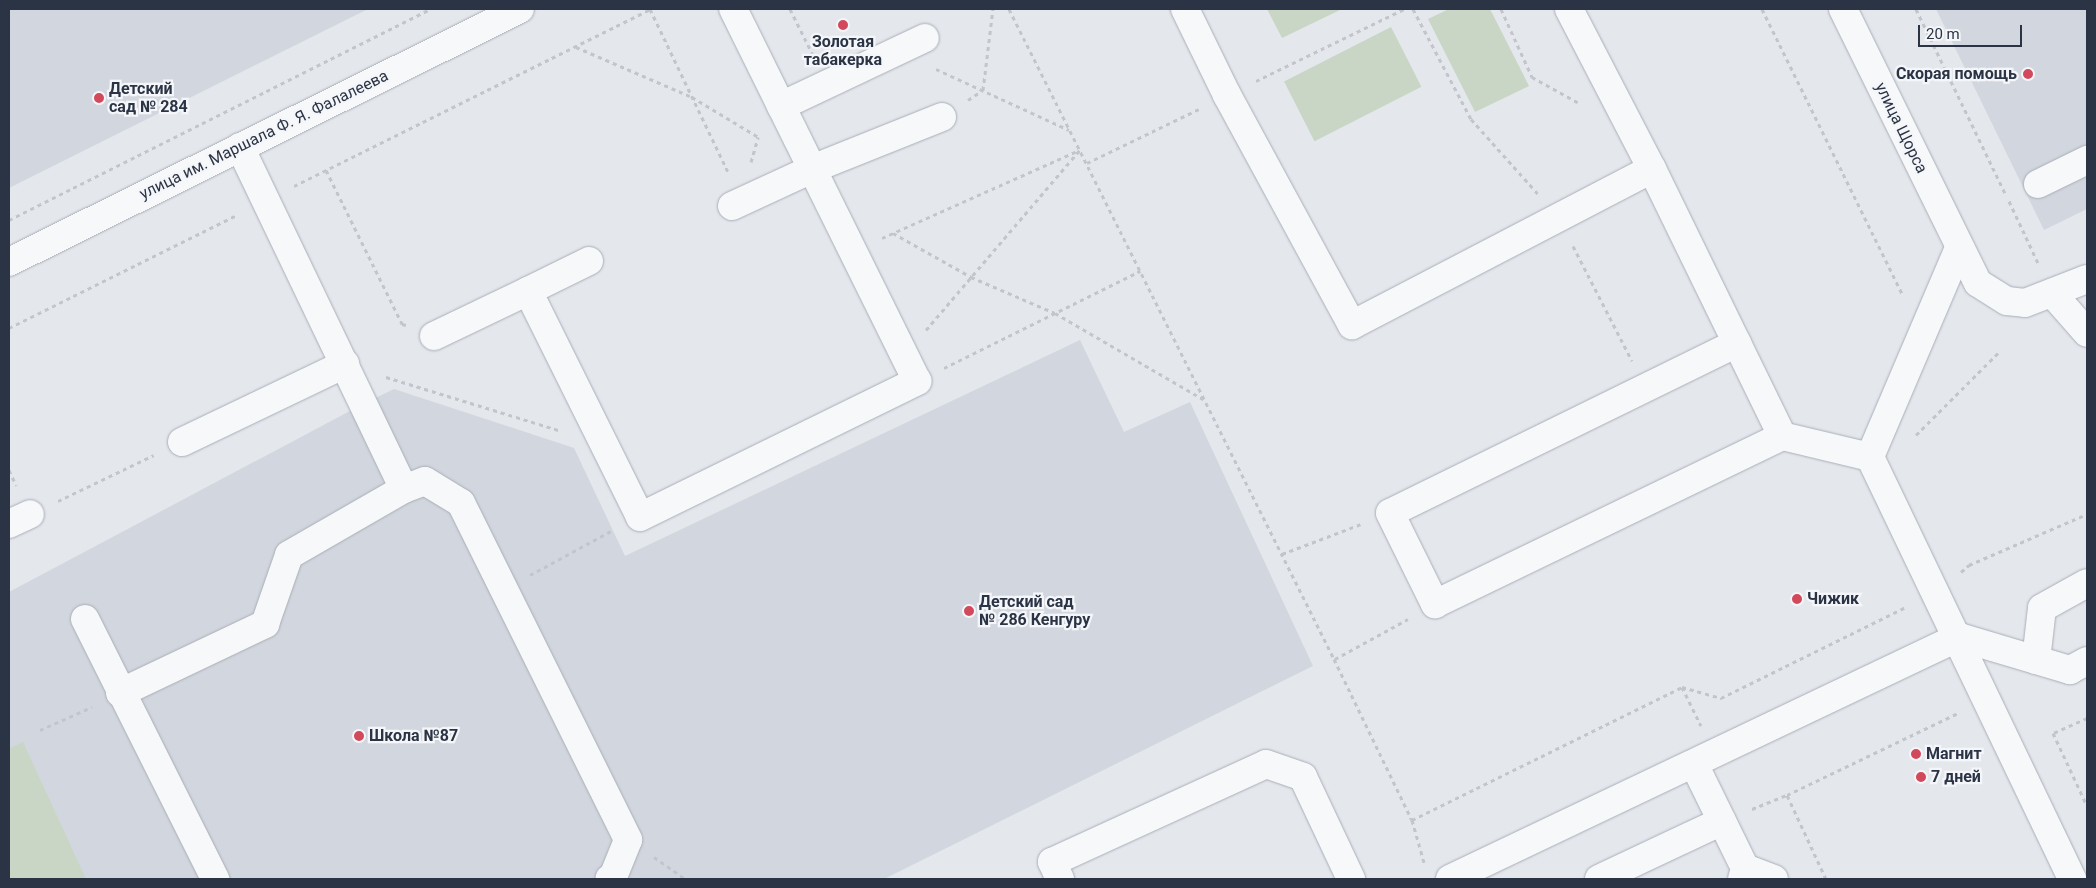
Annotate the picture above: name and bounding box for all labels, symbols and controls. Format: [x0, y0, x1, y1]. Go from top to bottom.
scale bar [1921, 15, 2025, 47]
marker: Золотая табакерка [837, 19, 849, 31]
text: 20 m [1926, 25, 1960, 43]
place label: Золотая табакерка [804, 32, 882, 70]
place label: Скорая помощь [1896, 64, 2017, 84]
street label: улица им. Маршала Ф. Я. Фалалеева [136, 66, 392, 204]
marker: Скорая помощь [2021, 67, 2035, 81]
place label: Детский сад № 284 [109, 79, 188, 117]
street label: улица Щорса [1871, 79, 1931, 177]
marker: Детский сад № 284 [93, 92, 105, 104]
place label: Чижик [1807, 589, 1859, 609]
place label: Детский сад № 286 Кенгуру [979, 592, 1090, 630]
marker: Чижик [1791, 593, 1803, 605]
marker: Детский сад № 286 Кенгуру [963, 605, 975, 617]
place label: Школа №87 [369, 726, 458, 746]
marker: Школа №87 [353, 730, 365, 742]
place label: Магнит [1926, 744, 1982, 764]
marker: Магнит [1910, 748, 1922, 760]
place label: 7 дней [1931, 767, 1981, 787]
marker: 7 дней [1915, 771, 1927, 783]

